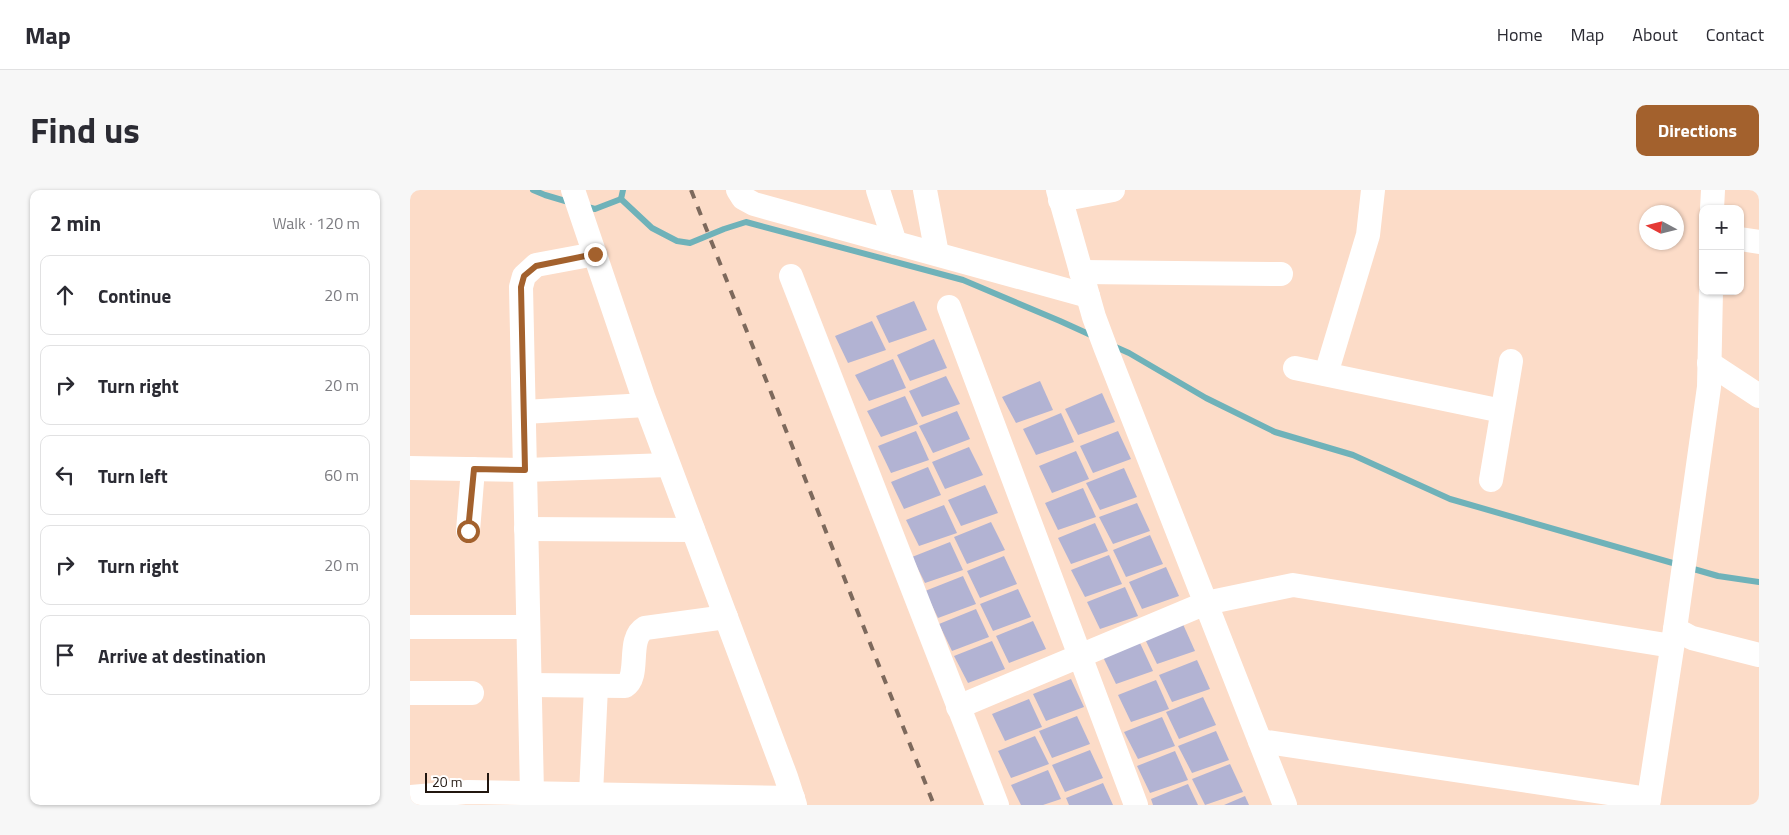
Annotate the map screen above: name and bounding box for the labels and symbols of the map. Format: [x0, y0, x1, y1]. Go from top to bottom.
north arrow [1639, 205, 1684, 250]
route end [584, 243, 607, 266]
route start [457, 520, 480, 543]
scale bar [425, 770, 489, 793]

